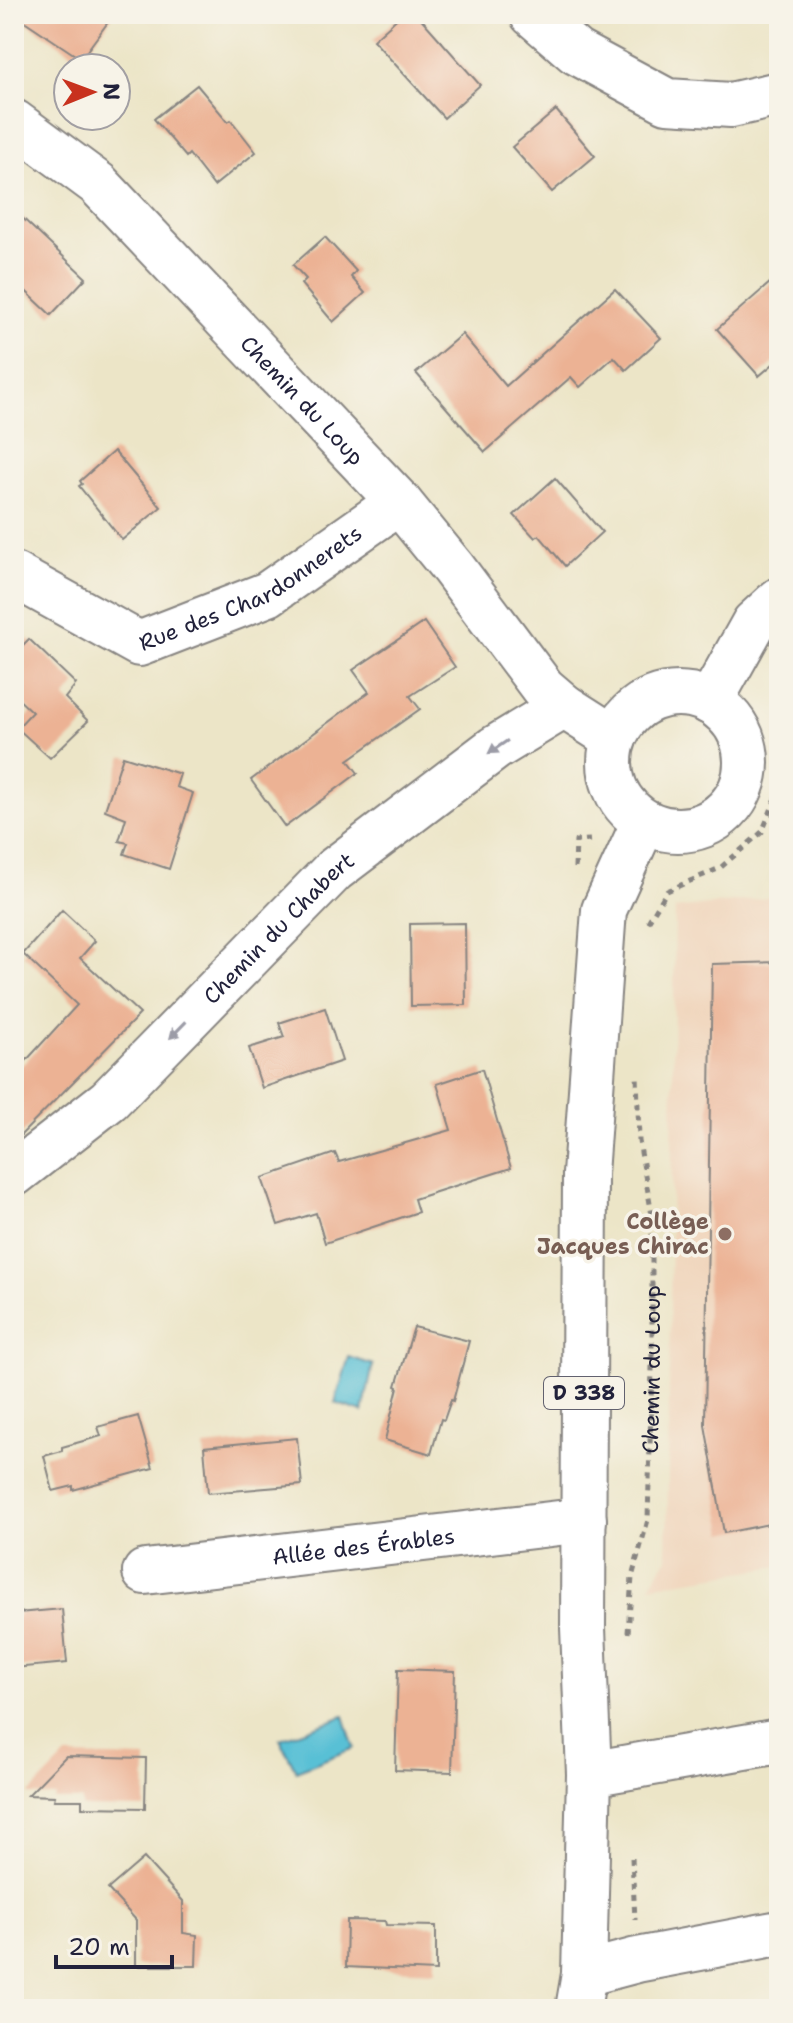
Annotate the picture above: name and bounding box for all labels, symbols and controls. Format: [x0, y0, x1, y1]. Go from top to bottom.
north arrow [52, 52, 132, 132]
text: N [97, 83, 126, 101]
street label: Chemin du Loup [234, 329, 371, 472]
street label: Rue des Chardonnerets [135, 519, 368, 658]
one-way arrow [487, 739, 508, 754]
street label: Chemin du Chabert [197, 846, 360, 1010]
one-way arrow [169, 1020, 188, 1039]
place label: Collège Jacques Chirac [537, 1207, 709, 1261]
marker: Collège Jacques Chirac [716, 1225, 734, 1243]
street label: Chemin du Loup [636, 1285, 667, 1454]
road number: D 338 [544, 1377, 624, 1409]
street label: Allée des Érables [271, 1521, 456, 1572]
scale bar [56, 1919, 172, 1969]
text: 20 m [68, 1931, 130, 1963]

